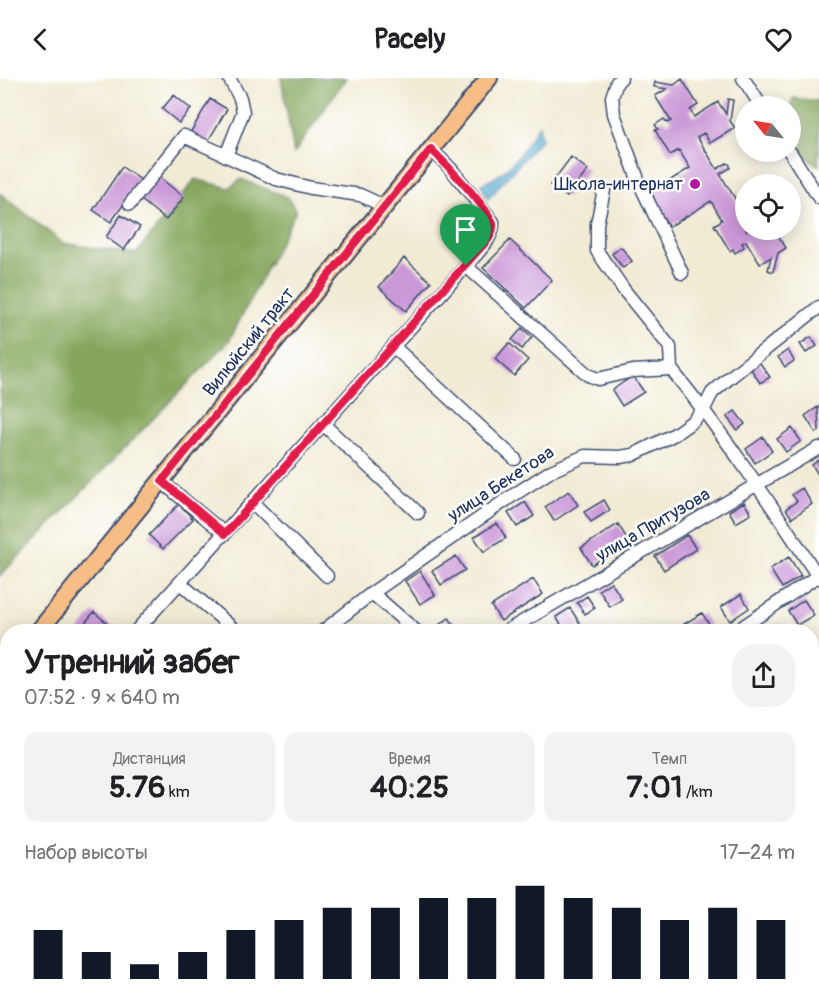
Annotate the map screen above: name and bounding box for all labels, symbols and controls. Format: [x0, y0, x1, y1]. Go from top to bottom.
icon: back [24, 23, 57, 56]
text: Pacely [374, 23, 445, 56]
icon: heart [762, 23, 795, 56]
north arrow [735, 96, 801, 162]
map controls [735, 96, 801, 240]
place label: Школа-интернат [554, 173, 683, 196]
button: locate [735, 174, 801, 240]
marker: Школа-интернат [688, 177, 702, 191]
pin [440, 204, 491, 266]
icon: arrive [449, 213, 482, 246]
street label: Вилюйский тракт [198, 283, 300, 401]
street label: улица Бекетова [443, 441, 559, 528]
street label: улица Притузова [591, 483, 714, 568]
text: Утренний забег [24, 642, 240, 683]
button: share [732, 644, 795, 707]
text: 07:52 · 9 × 640 m [24, 685, 180, 710]
text: Дистанция [113, 749, 186, 769]
text: Время [388, 749, 431, 769]
text: Темп [652, 749, 687, 769]
text: 5.76 [109, 769, 165, 806]
text: 40:25 [370, 769, 449, 806]
text: 7:01 [626, 769, 683, 806]
text: km [165, 782, 190, 802]
text: /km [683, 782, 713, 802]
text: Набор высоты [24, 840, 148, 865]
text: 17–24 m [720, 840, 795, 865]

